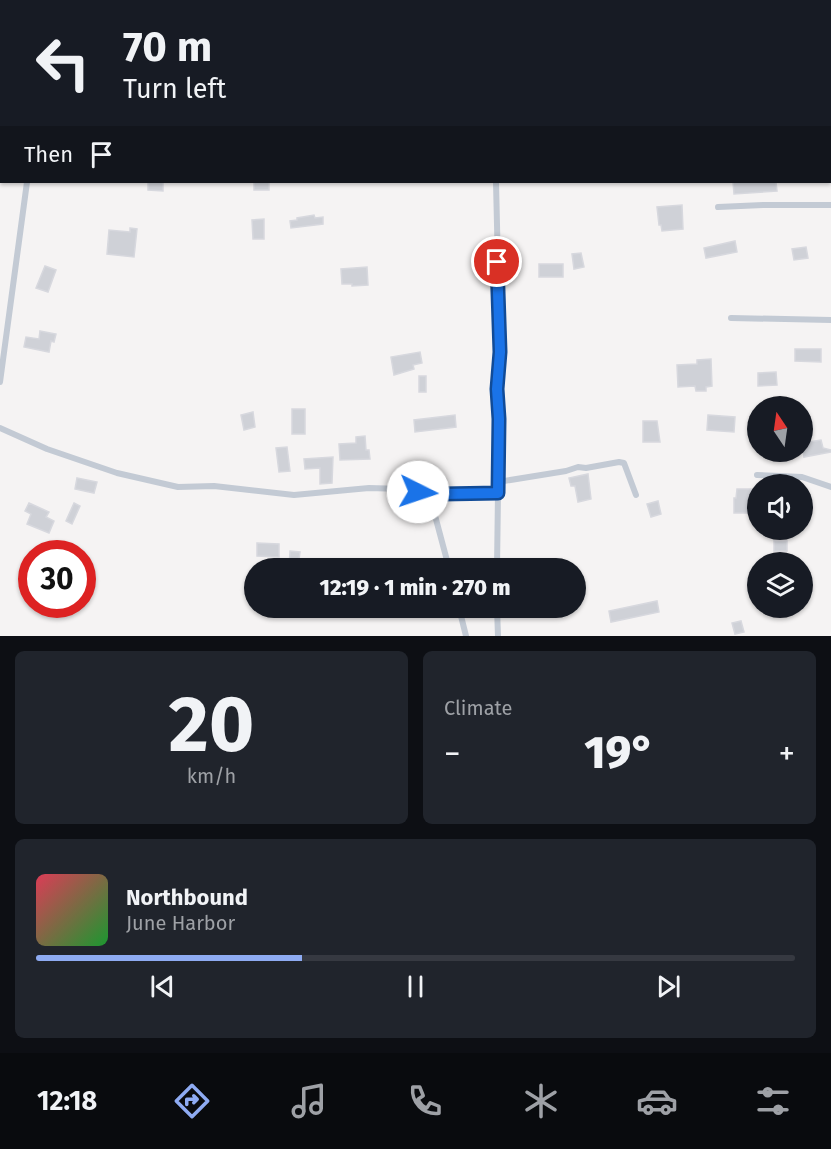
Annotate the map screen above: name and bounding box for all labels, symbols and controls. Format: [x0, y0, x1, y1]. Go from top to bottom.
text: 70 m [123, 22, 212, 72]
icon: left [24, 24, 102, 102]
text: Turn left [123, 73, 226, 105]
icon: arrive [85, 138, 118, 171]
text: Then [24, 141, 73, 168]
pin [471, 236, 522, 287]
icon: arrive [480, 245, 513, 278]
north arrow [747, 396, 813, 462]
map controls [747, 396, 813, 618]
position arrow [386, 460, 450, 524]
button: sound [747, 474, 813, 540]
speed limit sign: 30 [18, 540, 96, 618]
button: layers [747, 552, 813, 618]
text: 12:19 · 1 min · 270 m [320, 574, 510, 601]
text: 20 [169, 678, 254, 772]
text: Climate [444, 696, 512, 720]
text: 19° [584, 726, 655, 780]
text: − [444, 734, 461, 774]
text: + [779, 734, 795, 774]
text: km/h [187, 764, 236, 788]
text: Northbound [126, 884, 248, 911]
text: June Harbor [126, 911, 235, 935]
icon: previous [146, 970, 179, 1003]
icon: pause [399, 970, 432, 1003]
icon: next [652, 970, 685, 1003]
icon: directions [171, 1080, 213, 1122]
icon: music [288, 1080, 330, 1122]
icon: phone [404, 1080, 446, 1122]
icon: climate [520, 1080, 562, 1122]
icon: car [636, 1080, 678, 1122]
icon: filters [752, 1080, 794, 1122]
text: 12:18 [37, 1085, 97, 1117]

